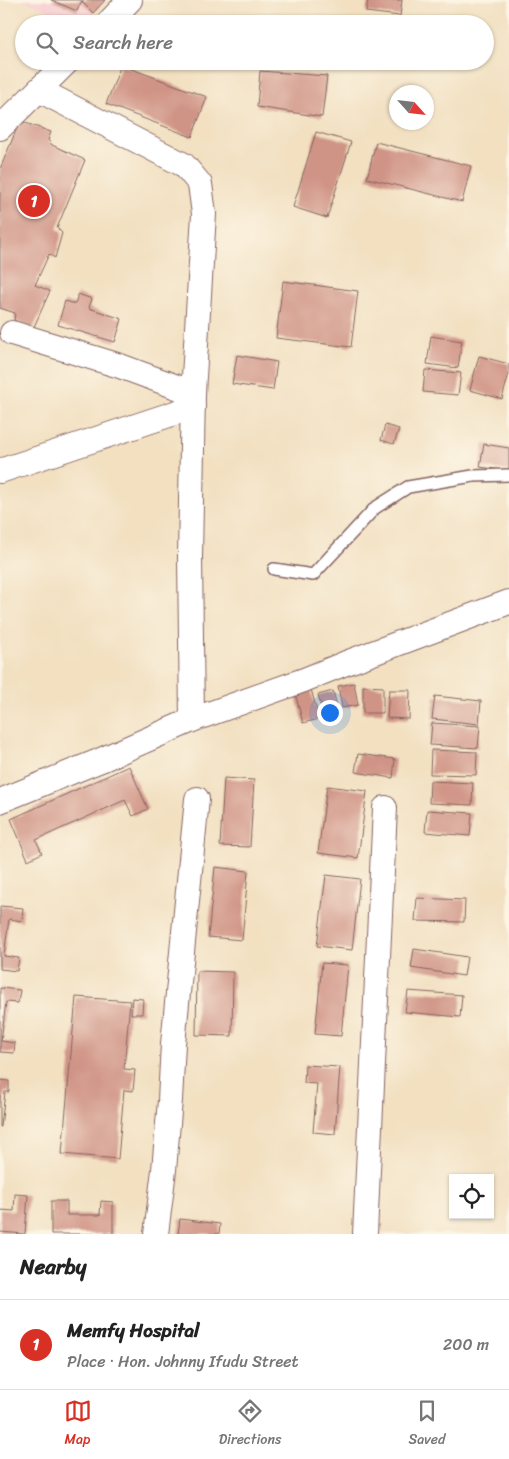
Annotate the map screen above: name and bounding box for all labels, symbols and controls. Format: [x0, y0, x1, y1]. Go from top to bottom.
search box [15, 15, 494, 70]
text: Search here [73, 26, 173, 59]
icon: search [33, 29, 61, 57]
north arrow [389, 85, 434, 130]
pin: 1 [18, 182, 50, 220]
your location [317, 700, 343, 726]
map controls [449, 1174, 494, 1219]
button: locate [449, 1174, 494, 1219]
text: Nearby [20, 1248, 86, 1286]
text: Memfy Hospital [67, 1314, 200, 1347]
text: 1 [33, 1330, 39, 1359]
text: 200 m [443, 1330, 489, 1359]
text: Place · Hon. Johnny Ifudu Street [67, 1347, 299, 1376]
tab: Map [64, 1397, 92, 1452]
tab: Directions [219, 1397, 281, 1452]
tab: Saved [409, 1397, 445, 1452]

